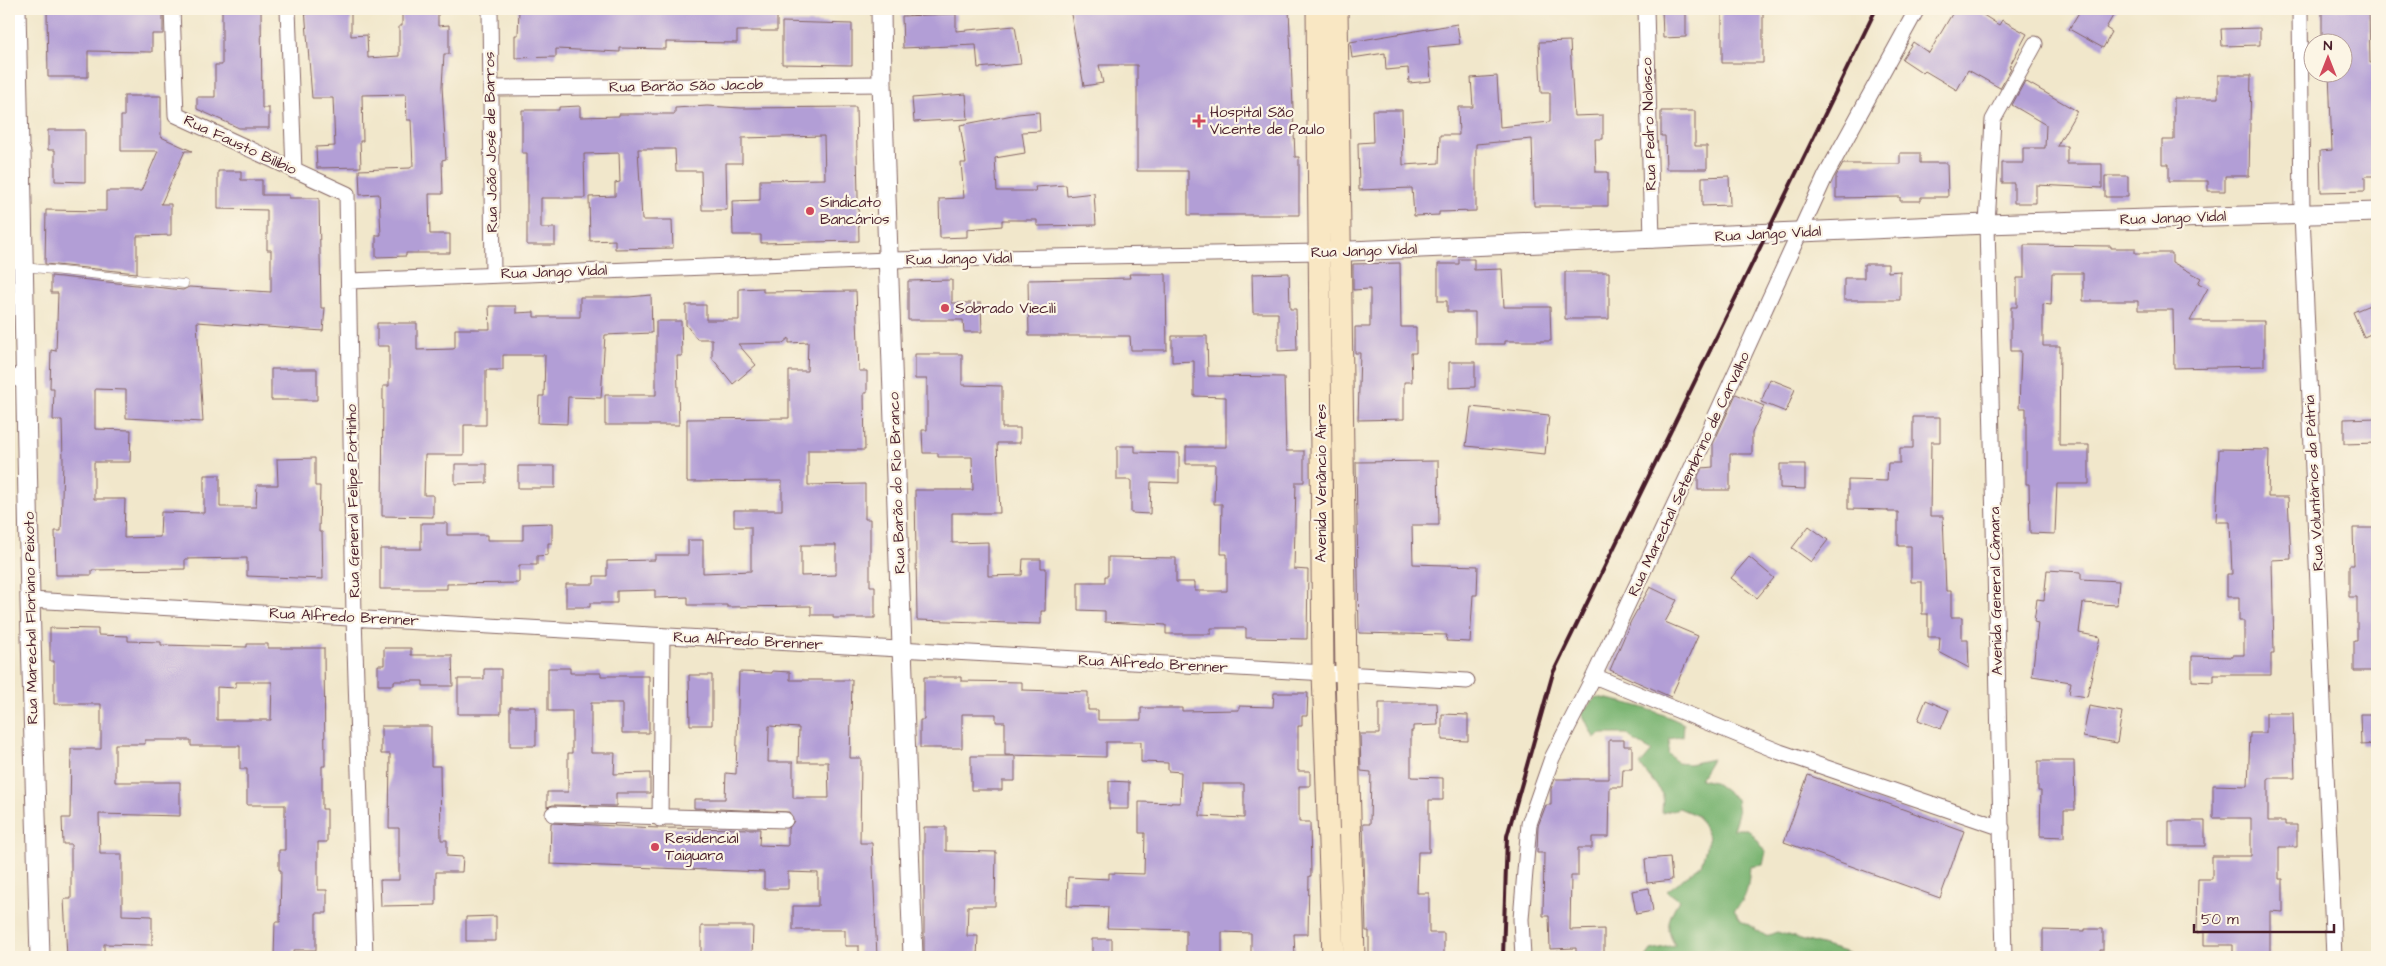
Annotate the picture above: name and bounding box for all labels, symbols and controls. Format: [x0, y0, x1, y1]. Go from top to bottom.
north arrow [2304, 32, 2354, 82]
text: N [2324, 36, 2333, 56]
street label: Rua João José de Barros [479, 51, 503, 233]
street label: Rua Pedro Nolasco [1636, 56, 1662, 191]
street label: Rua Barão São Jacob [609, 74, 764, 98]
place label: Hospital São Vicente de Paulo [1210, 102, 1325, 140]
street label: Rua Fausto Bilibio [180, 110, 300, 181]
marker: Hospital São Vicente de Paulo [1192, 114, 1206, 128]
place label: Sindicato Bancários [820, 192, 890, 230]
marker: Sindicato Bancários [804, 205, 816, 217]
street label: Rua Jango Vidal [2119, 206, 2227, 231]
street label: Rua Jango Vidal [1714, 221, 1822, 248]
street label: Rua Jango Vidal [1310, 239, 1418, 264]
street label: Rua Jango Vidal [906, 248, 1012, 271]
street label: Rua Jango Vidal [500, 260, 608, 285]
place label: Sobrado Viecili [955, 298, 1056, 319]
marker: Sobrado Viecili [939, 302, 951, 314]
street label: Rua Marechal Setembrino de Carvalho [1623, 348, 1755, 600]
street label: Rua Barão do Rio Branco [883, 391, 911, 574]
street label: Rua Voluntários da Pátria [2299, 394, 2329, 572]
street label: Rua General Felipe Portinho [341, 403, 365, 598]
street label: Avenida Venâncio Aires [1311, 403, 1332, 562]
street label: Avenida General Câmara [1984, 506, 2008, 675]
street label: Rua Marechal Floriano Peixoto [19, 511, 43, 724]
street label: Rua Alfredo Brenner [269, 603, 419, 631]
street label: Rua Alfredo Brenner [673, 627, 823, 655]
street label: Rua Alfredo Brenner [1078, 650, 1228, 678]
place label: Residencial Taiguara [665, 828, 739, 867]
marker: Residencial Taiguara [649, 841, 661, 853]
scale bar [2194, 901, 2334, 933]
text: 50 m [2201, 909, 2239, 930]

